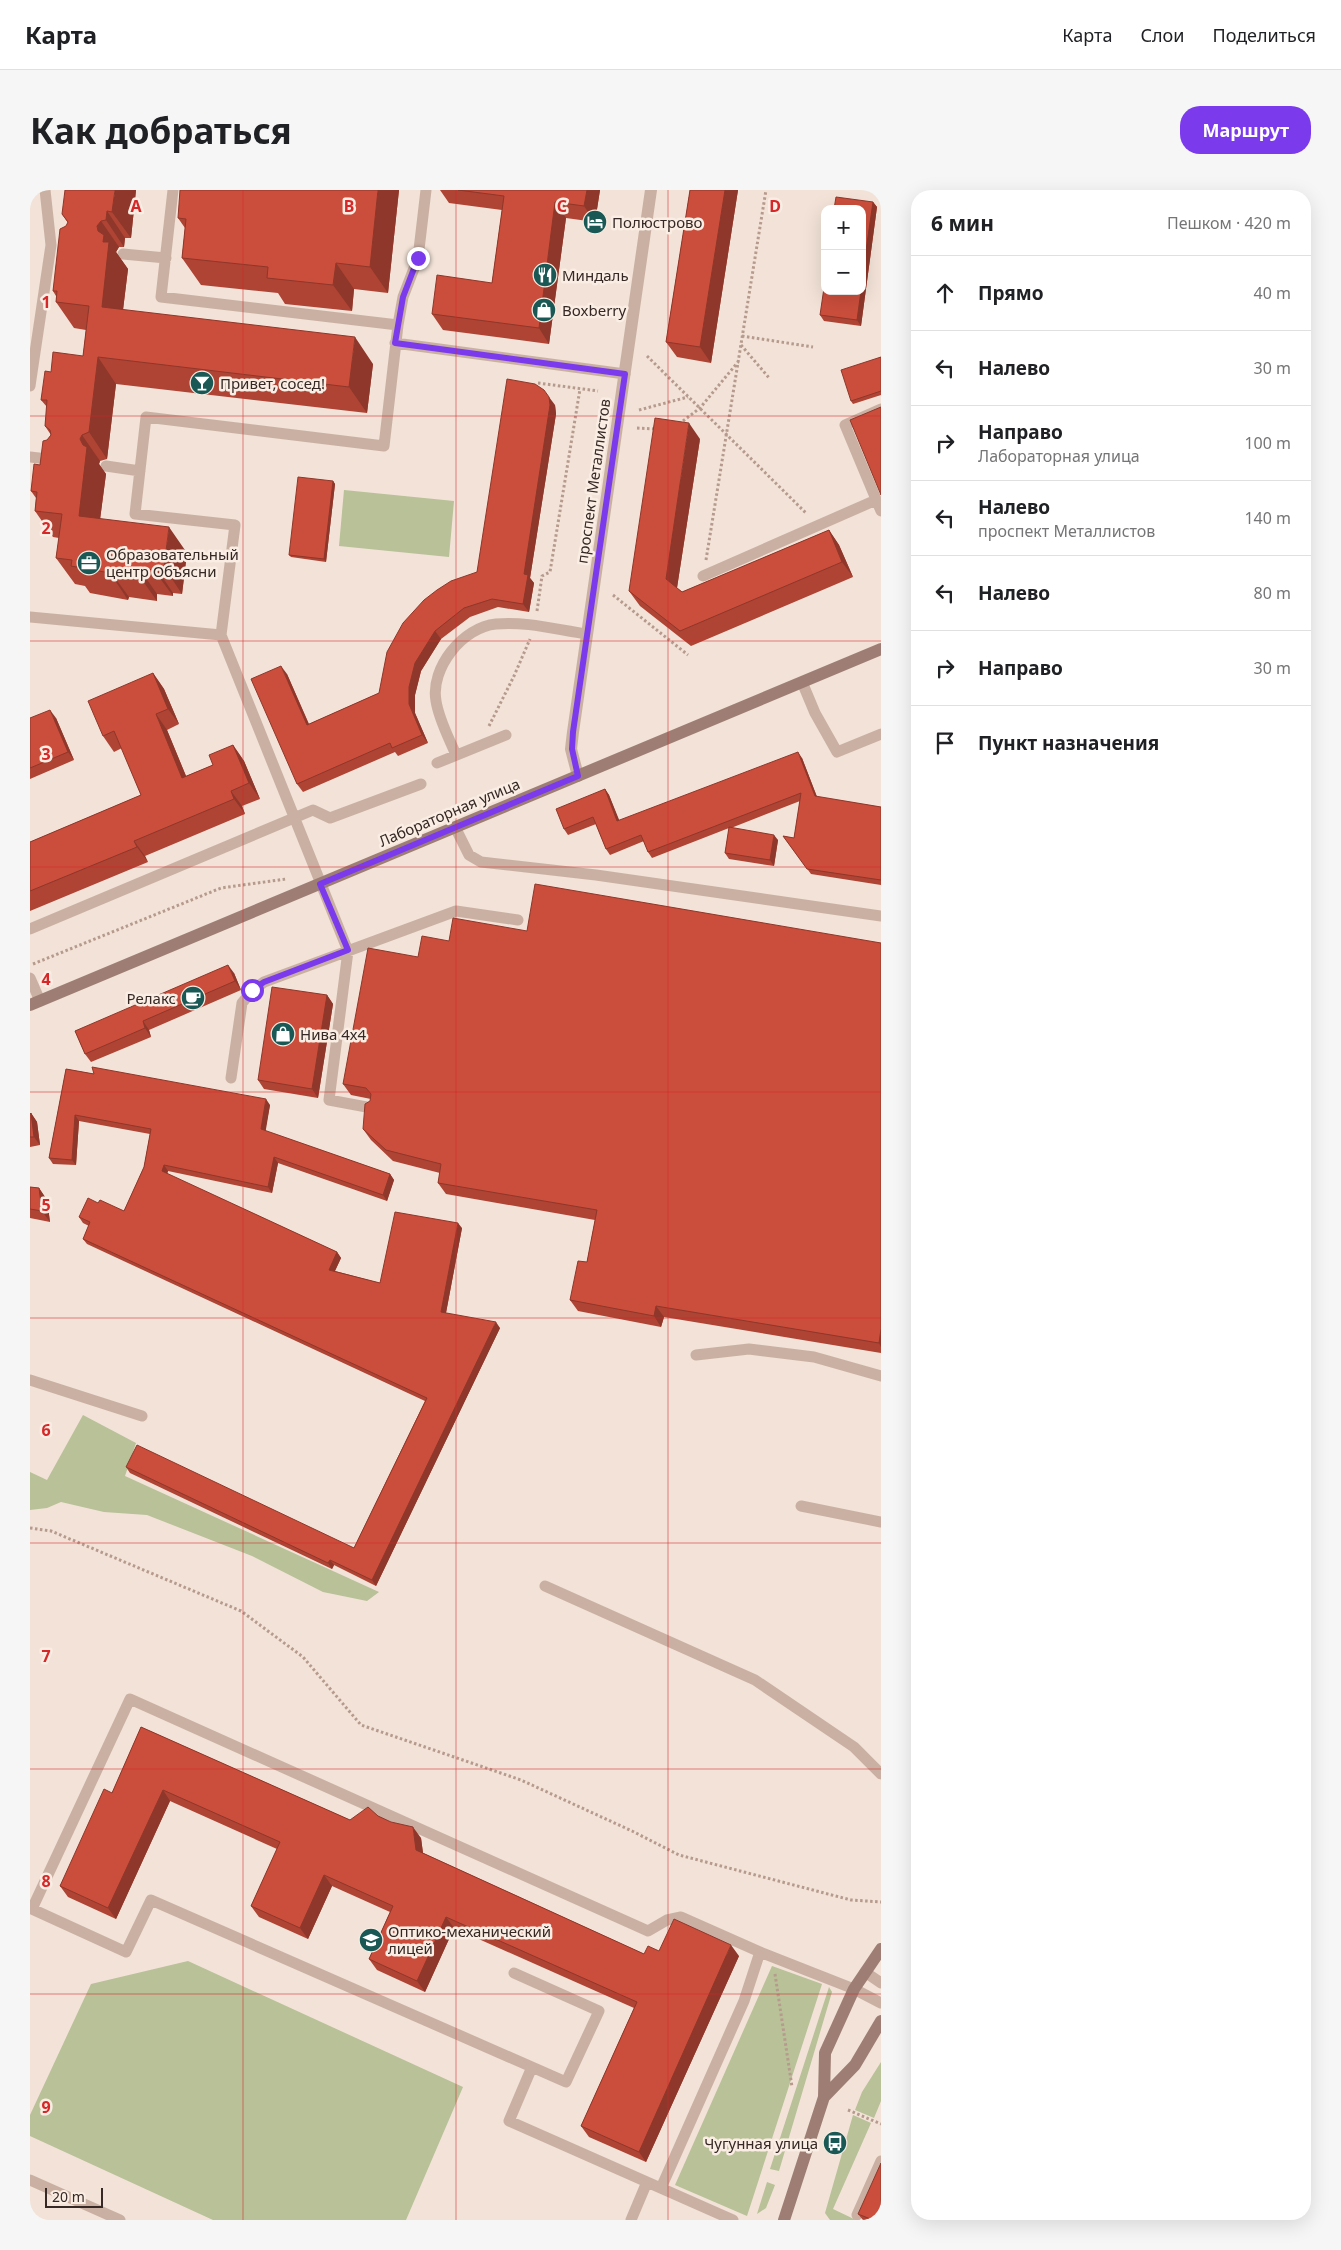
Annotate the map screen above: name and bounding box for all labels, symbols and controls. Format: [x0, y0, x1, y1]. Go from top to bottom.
text: Карта [25, 18, 97, 51]
text: Карта [1062, 23, 1112, 47]
text: Слои [1140, 23, 1184, 47]
text: Поделиться [1212, 23, 1316, 47]
button: Маршрут [1180, 106, 1311, 154]
text: Как добраться [30, 107, 292, 154]
text: A [130, 195, 142, 217]
text: B [344, 195, 354, 217]
text: C [557, 195, 567, 217]
text: D [769, 195, 781, 217]
map controls [821, 205, 866, 295]
button: + [821, 205, 866, 250]
hotel icon: Полюстрово [582, 209, 608, 235]
text: 6 мин [931, 209, 994, 237]
place label: Полюстрово [612, 212, 703, 232]
text: Пешком · 420 m [1167, 212, 1291, 234]
route end [407, 247, 430, 270]
button: − [821, 250, 866, 295]
restaurant icon: Миндаль [532, 262, 558, 288]
place label: Миндаль [562, 265, 629, 285]
icon: ahead [931, 279, 959, 307]
text: Прямо [978, 280, 1044, 306]
text: 40 m [1254, 282, 1291, 304]
text: 1 [41, 291, 51, 313]
shop icon: Boxberry [531, 297, 557, 323]
place label: Boxberry [562, 300, 627, 320]
icon: left [931, 354, 959, 382]
text: Налево [978, 355, 1050, 381]
text: 30 m [1254, 357, 1291, 379]
bar icon: Привет, сосед! [189, 370, 215, 396]
place label: Привет, сосед! [220, 373, 325, 393]
street label: проспект Металлистов [572, 397, 614, 565]
text: Направо [978, 419, 1063, 445]
icon: right [931, 429, 959, 457]
text: 100 m [1244, 432, 1291, 454]
text: Лабораторная улица [978, 445, 1140, 467]
text: Налево [978, 494, 1050, 520]
icon: left [931, 504, 959, 532]
text: 140 m [1244, 507, 1291, 529]
text: 2 [41, 517, 51, 539]
text: проспект Металлистов [978, 520, 1155, 542]
place label: Образовательный центр Объясни [106, 544, 239, 581]
office icon: Образовательный центр Объясни [76, 550, 102, 576]
icon: left [931, 579, 959, 607]
text: Налево [978, 580, 1050, 606]
text: 80 m [1254, 582, 1291, 604]
icon: right [931, 654, 959, 682]
text: Направо [978, 655, 1063, 681]
text: 30 m [1254, 657, 1291, 679]
icon: arrive [931, 729, 959, 757]
text: Пункт назначения [978, 730, 1159, 756]
text: 3 [41, 743, 51, 765]
street label: Лабораторная улица [375, 773, 523, 851]
text: 4 [41, 968, 51, 990]
route start [241, 979, 264, 1002]
cafe icon: Релакс [180, 985, 206, 1011]
place label: Релакс [127, 988, 176, 1008]
shop icon: Нива 4х4 [270, 1021, 296, 1047]
place label: Нива 4х4 [300, 1024, 366, 1044]
text: 5 [41, 1194, 51, 1216]
text: 6 [41, 1419, 51, 1441]
text: 7 [41, 1645, 51, 1667]
text: 8 [41, 1870, 51, 1892]
place label: Оптико-механический лицей [388, 1921, 551, 1958]
school or university icon: Оптико-механический лицей [358, 1927, 384, 1953]
text: 9 [41, 2096, 51, 2118]
bus stop icon: Чугунная улица [822, 2130, 848, 2156]
place label: Чугунная улица [704, 2133, 818, 2153]
scale bar [45, 2185, 102, 2208]
text: 20 m [52, 2187, 85, 2206]

